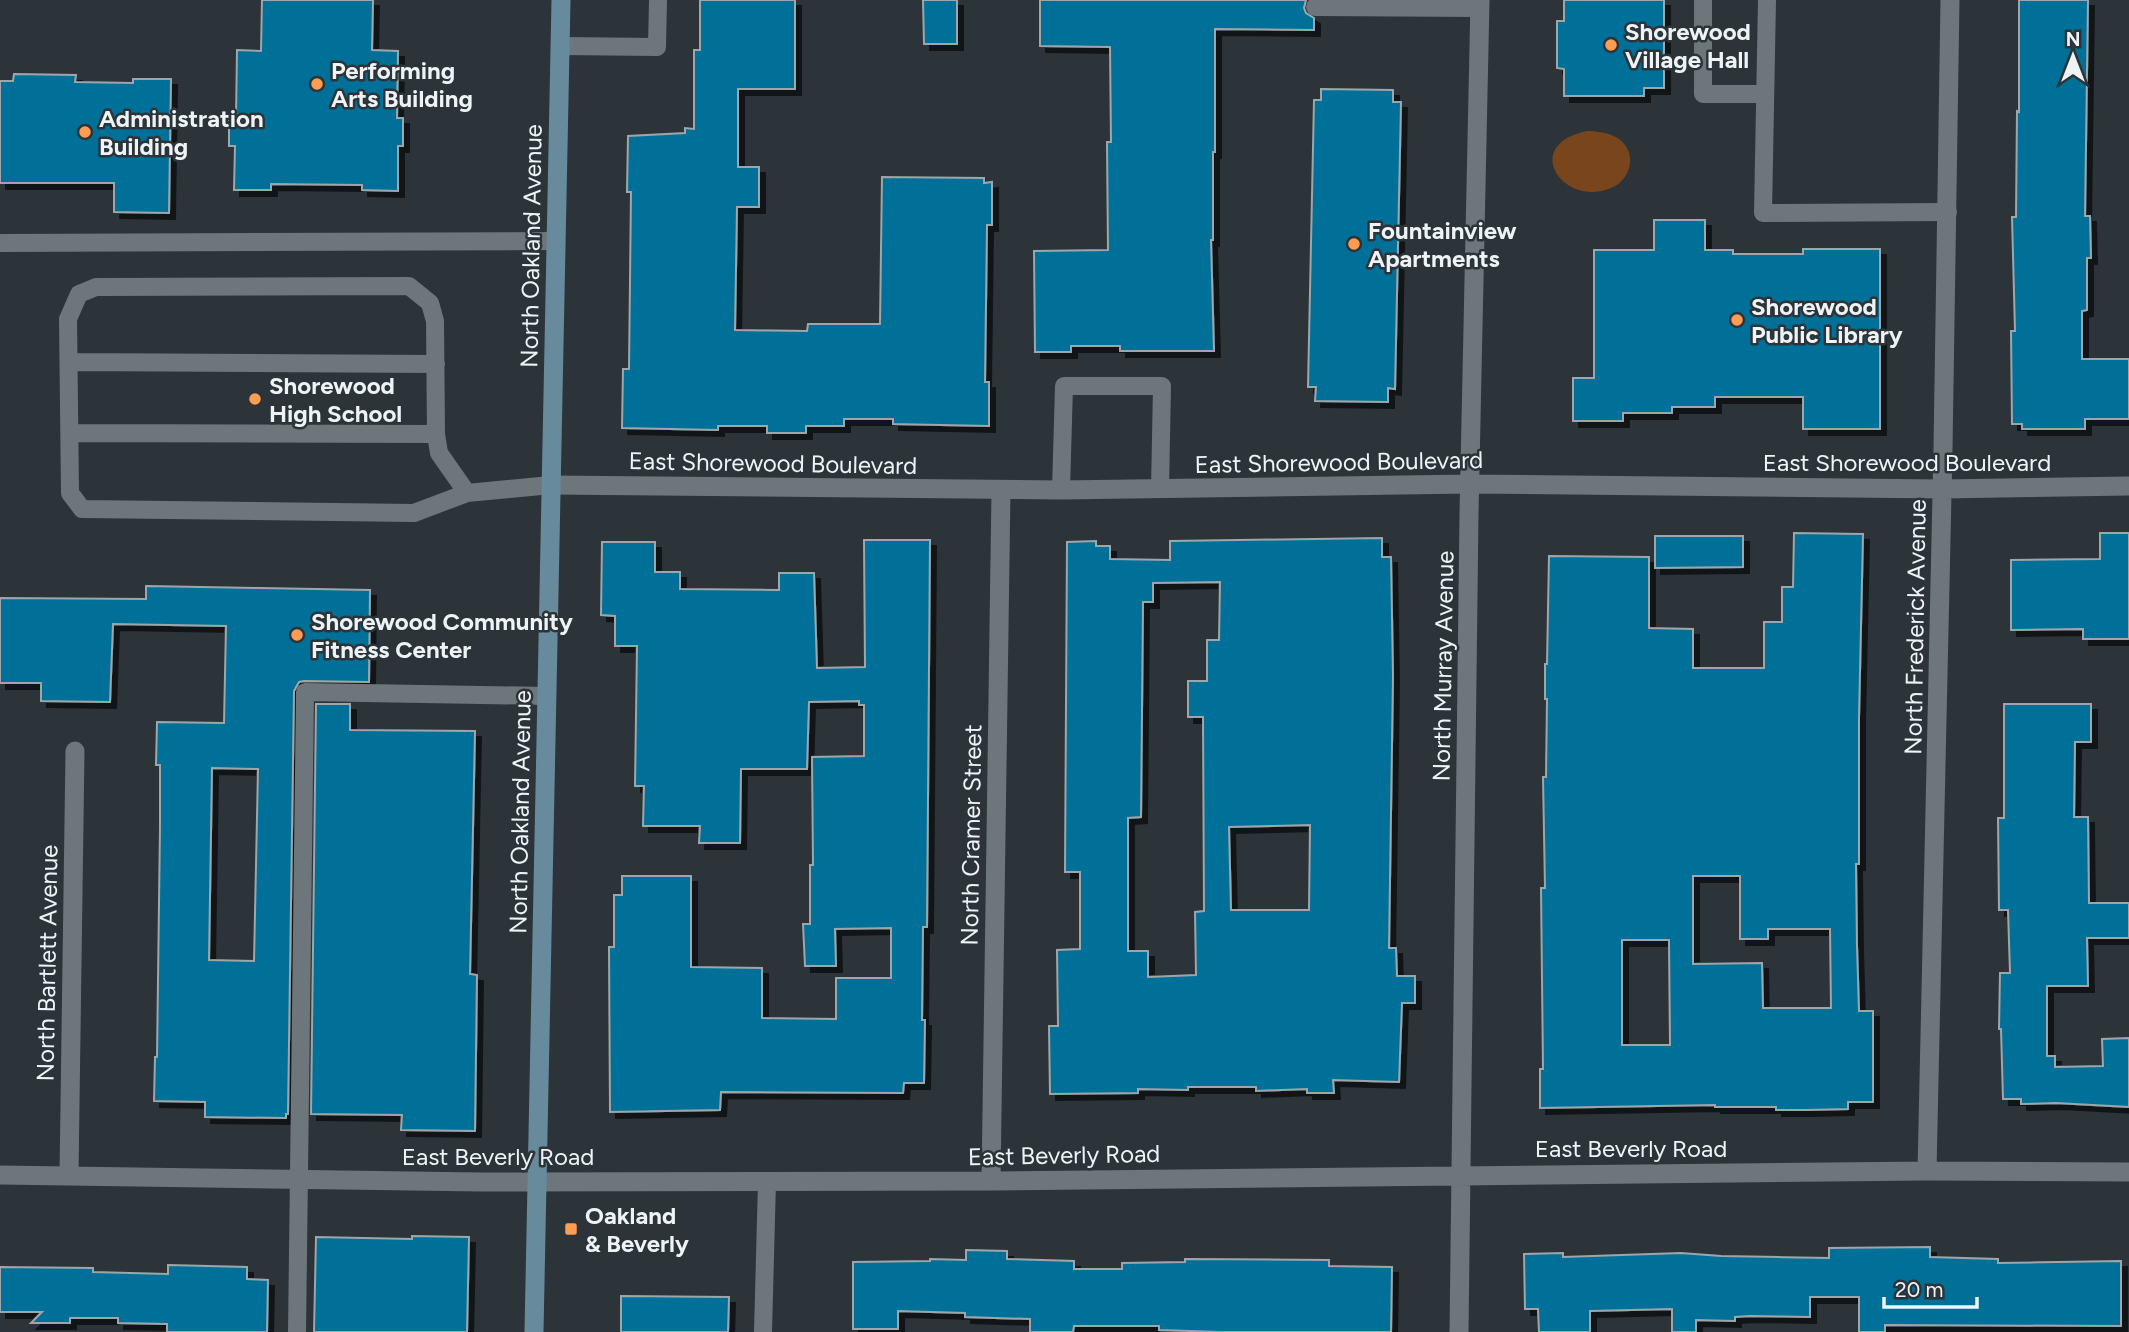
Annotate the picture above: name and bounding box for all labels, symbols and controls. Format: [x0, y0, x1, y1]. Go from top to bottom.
place label: Shorewood Village Hall [1625, 17, 1751, 74]
north arrow [2038, 21, 2108, 91]
text: N [2066, 28, 2080, 51]
marker: Shorewood Village Hall [1603, 37, 1619, 53]
place label: Performing Arts Building [331, 56, 473, 113]
marker: Performing Arts Building [309, 76, 325, 92]
place label: Administration Building [99, 104, 264, 161]
marker: Administration Building [77, 124, 93, 140]
street label: North Oakland Avenue [514, 124, 548, 368]
place label: Fountainview Apartments [1368, 216, 1517, 273]
marker: Fountainview Apartments [1346, 236, 1362, 252]
place label: Shorewood Public Library [1751, 292, 1903, 349]
marker: Shorewood Public Library [1729, 312, 1745, 328]
place label: Shorewood High School [269, 371, 402, 428]
marker: Shorewood High School [247, 391, 263, 407]
street label: East Shorewood Boulevard [1194, 445, 1484, 479]
street label: East Shorewood Boulevard [628, 446, 918, 480]
street label: East Shorewood Boulevard [1763, 448, 2051, 477]
street label: North Frederick Avenue [1898, 499, 1932, 755]
street label: North Murray Avenue [1426, 550, 1460, 782]
place label: Shorewood Community Fitness Center [311, 607, 573, 664]
marker: Shorewood Community Fitness Center [289, 627, 305, 643]
street label: North Oakland Avenue [503, 690, 537, 934]
street label: North Cramer Street [955, 724, 987, 946]
street label: North Bartlett Avenue [30, 844, 64, 1082]
street label: East Beverly Road [1535, 1134, 1727, 1163]
street label: East Beverly Road [967, 1139, 1161, 1171]
street label: East Beverly Road [402, 1142, 594, 1171]
place label: Oakland & Beverly [585, 1201, 689, 1258]
marker: Oakland & Beverly [563, 1221, 579, 1237]
scale bar [1884, 1266, 1977, 1310]
text: 20 m [1895, 1277, 1943, 1302]

